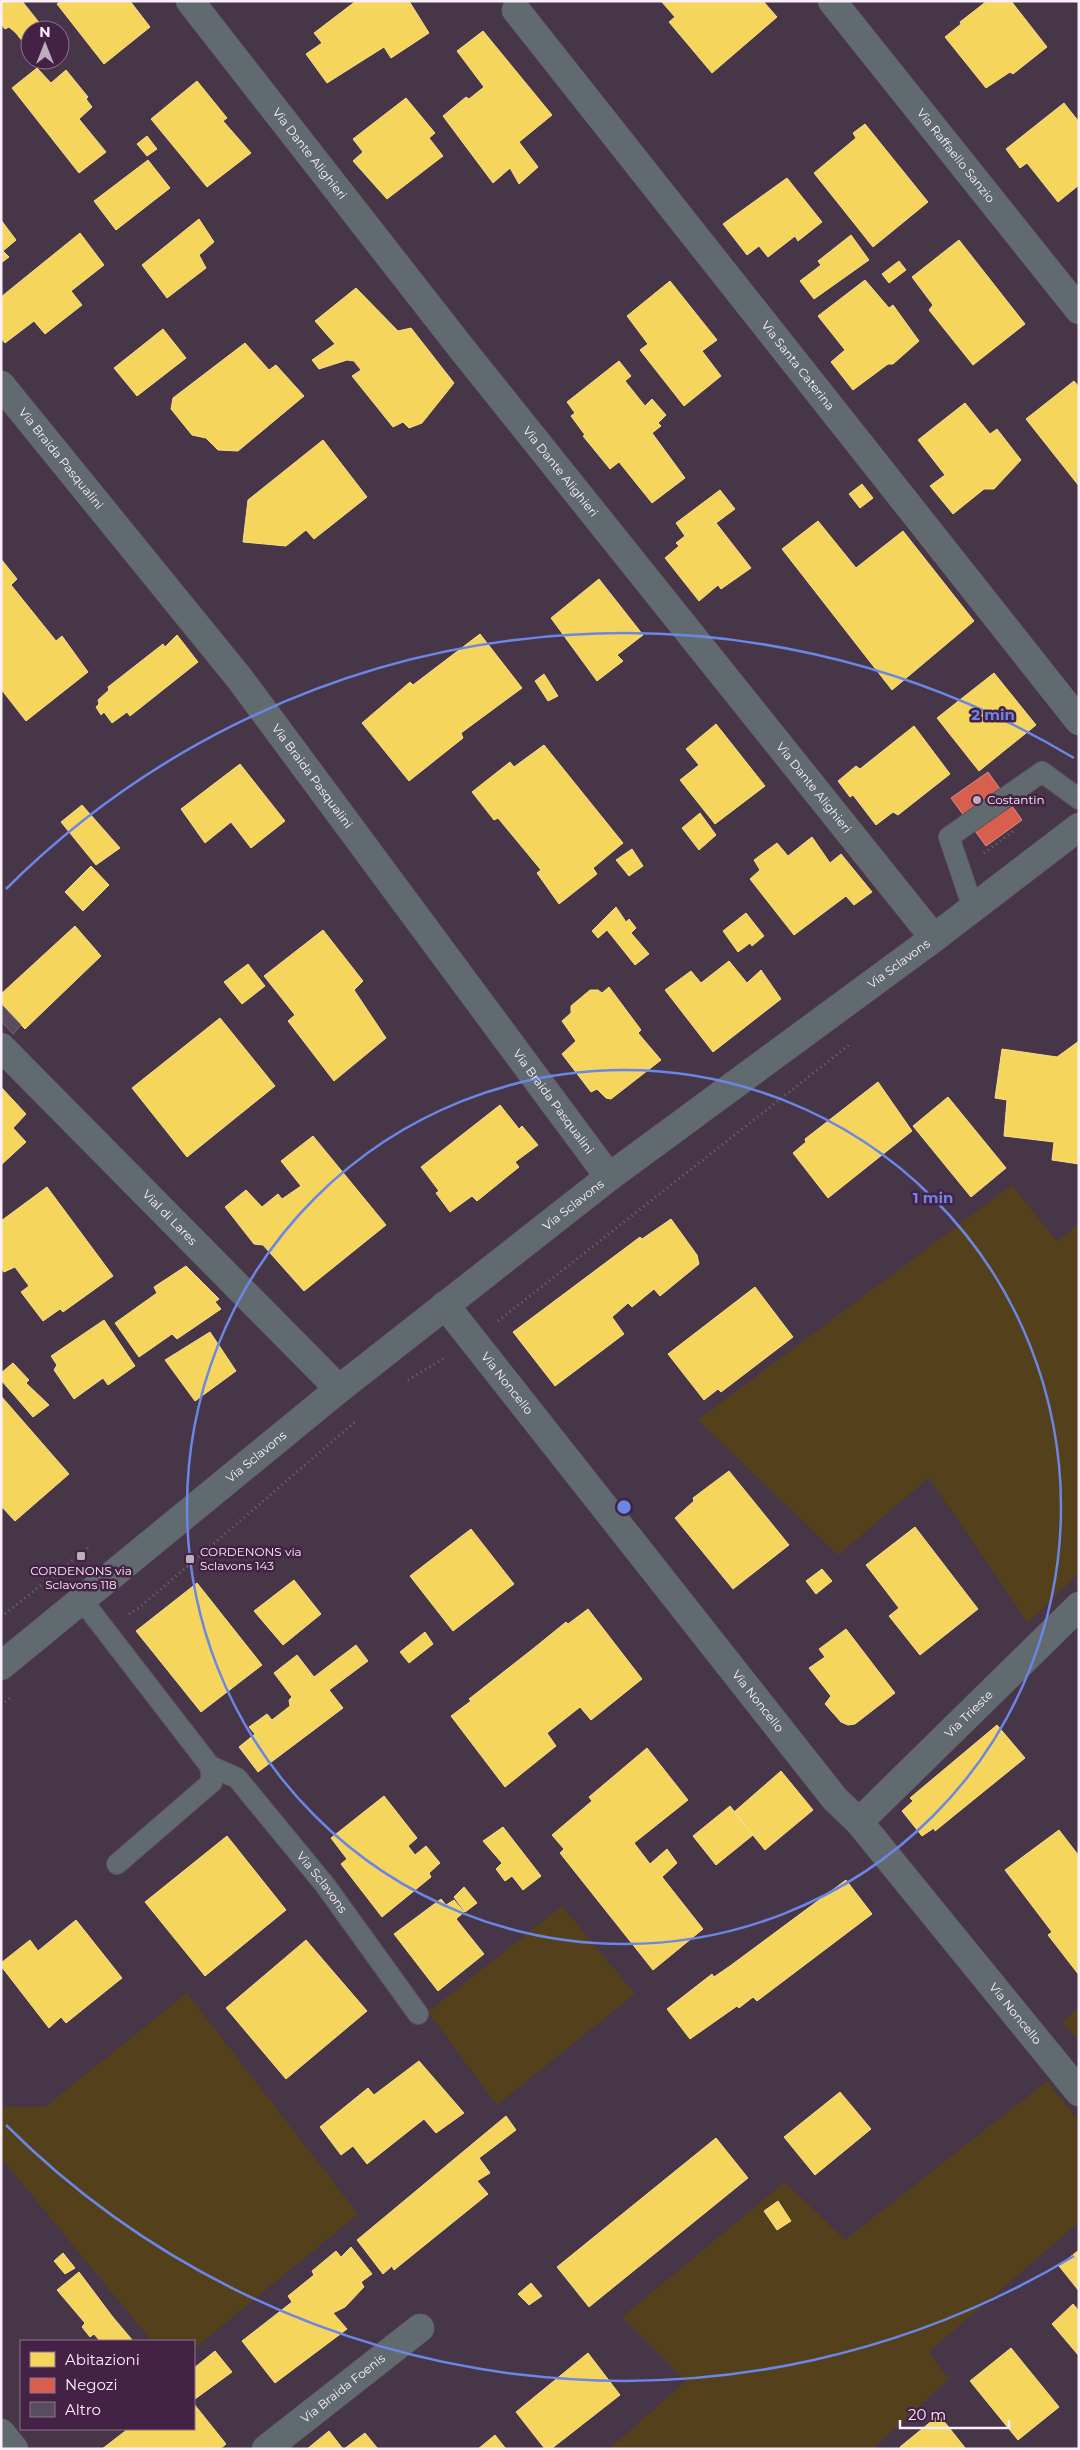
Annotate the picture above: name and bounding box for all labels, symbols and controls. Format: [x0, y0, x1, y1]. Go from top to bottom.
north arrow [20, 20, 70, 70]
text: N [39, 23, 51, 41]
street label: Via Dante Alighieri [270, 105, 350, 202]
street label: Via Raffaello Sanzio [914, 105, 998, 206]
street label: Via Santa Caterina [758, 318, 838, 413]
street label: Via Braida Pasqualini [16, 405, 107, 512]
street label: Via Dante Alighieri [520, 423, 602, 520]
text: 2 min [971, 705, 1015, 724]
street label: Via Braida Pasqualini [269, 721, 356, 831]
street label: Via Dante Alighieri [773, 739, 855, 836]
place label: Costantin [987, 792, 1045, 807]
marker: Costantin [971, 794, 983, 806]
street label: Via Sclavons [864, 936, 933, 991]
street label: Via Braida Pasqualini [510, 1046, 597, 1157]
street label: Via Sclavons [539, 1176, 607, 1233]
street label: Vial di Lares [140, 1187, 201, 1248]
text: 1 min [913, 1188, 953, 1207]
street label: Via Noncello [478, 1349, 536, 1417]
street label: Via Sclavons [223, 1427, 289, 1486]
centre of rings [615, 1498, 633, 1516]
place label: CORDENONS via Sclavons 143 [200, 1544, 302, 1573]
marker: CORDENONS via Sclavons 118 [75, 1550, 87, 1562]
marker: CORDENONS via Sclavons 143 [184, 1553, 196, 1565]
place label: CORDENONS via Sclavons 118 [30, 1563, 132, 1592]
street label: Via Noncello [729, 1667, 787, 1735]
street label: Via Trieste [941, 1687, 996, 1741]
street label: Via Sclavons [294, 1848, 351, 1916]
street label: Via Noncello [986, 1980, 1045, 2047]
legend [20, 2340, 195, 2430]
text: Abitazioni [65, 2350, 140, 2369]
street label: Via Braida Foenis [298, 2350, 388, 2426]
text: Negozi [65, 2375, 118, 2394]
scale bar [900, 2398, 1009, 2430]
text: Altro [65, 2400, 101, 2419]
text: 20 m [908, 2405, 946, 2424]

